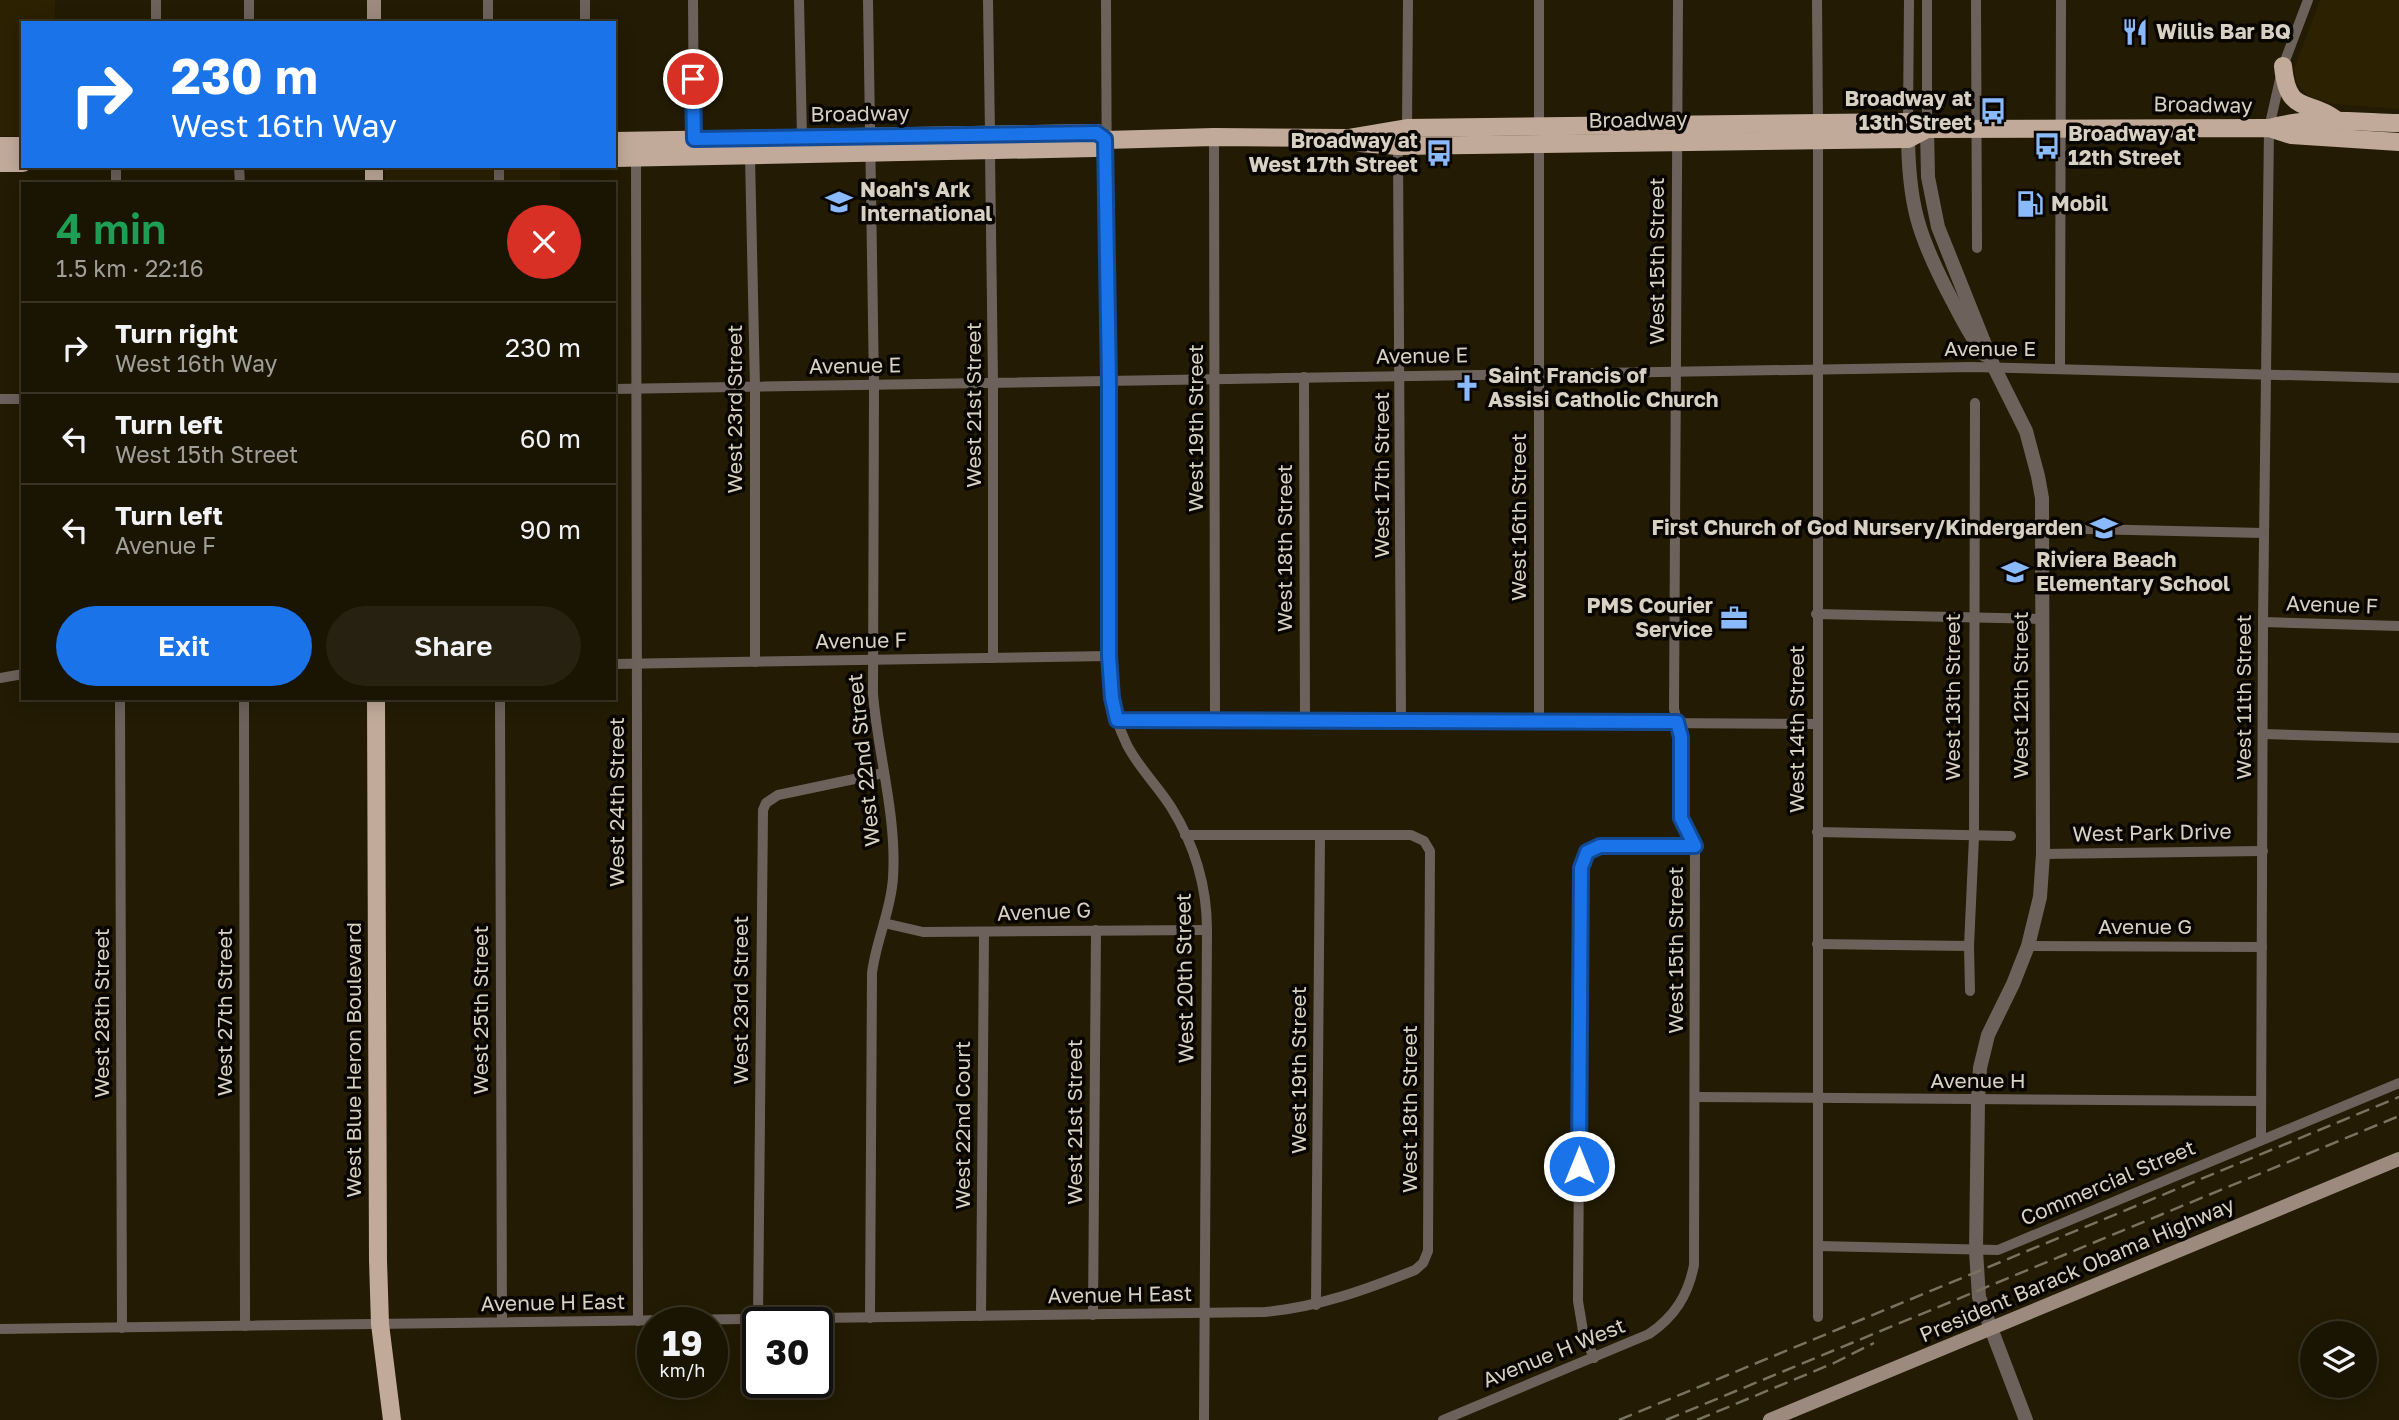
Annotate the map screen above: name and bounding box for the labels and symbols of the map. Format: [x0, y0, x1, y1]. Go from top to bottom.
restaurant icon: Willis Bar BQ [2120, 17, 2150, 47]
place label: Willis Bar BQ [2156, 18, 2291, 44]
pin [663, 49, 723, 109]
place label: Broadway at 13th Street [1844, 85, 1972, 135]
street label: Broadway [2153, 90, 2253, 118]
bus stop icon: Broadway at 13th Street [1978, 96, 2008, 126]
street label: Broadway [810, 99, 910, 127]
street label: Broadway [1588, 105, 1688, 133]
place label: Broadway at 12th Street [2068, 120, 2196, 170]
place label: Broadway at West 17th Street [1249, 127, 1418, 177]
bus stop icon: Broadway at 12th Street [2032, 131, 2062, 161]
bus stop icon: Broadway at West 17th Street [1424, 138, 1454, 168]
place label: Noah's Ark International [860, 176, 992, 226]
street label: West 15th Street [1643, 177, 1669, 345]
school or university icon: Noah's Ark International [824, 187, 854, 217]
fuel station icon: Mobil [2015, 189, 2045, 219]
place label: Mobil [2051, 190, 2108, 216]
street label: West 21st Street [960, 322, 986, 488]
street label: West 23rd Street [721, 324, 747, 494]
street label: Avenue E [1944, 335, 2036, 361]
street label: Avenue E [1376, 341, 1468, 369]
street label: West 19th Street [1182, 344, 1208, 512]
street label: Avenue E [809, 351, 901, 379]
place label: Saint Francis of Assisi Catholic Church [1488, 362, 1719, 412]
church icon: Saint Francis of Assisi Catholic Church [1452, 373, 1482, 403]
street label: West 17th Street [1368, 392, 1394, 558]
street label: West 16th Street [1505, 433, 1531, 601]
street label: West 18th Street [1271, 464, 1297, 632]
school or university icon: First Church of God Nursery/Kindergarden [2089, 513, 2119, 543]
place label: First Church of God Nursery/Kindergarden [1652, 514, 2083, 540]
place label: Riviera Beach Elementary School [2036, 546, 2230, 596]
school or university icon: Riviera Beach Elementary School [2000, 557, 2030, 587]
street label: Avenue F [2286, 589, 2378, 619]
place label: PMS Courier Service [1586, 592, 1713, 642]
office icon: PMS Courier Service [1719, 603, 1749, 633]
street label: West 12th Street [2007, 611, 2033, 779]
street label: West 13th Street [1939, 613, 1965, 781]
street label: West 11th Street [2230, 614, 2256, 780]
street label: Avenue F [815, 626, 907, 654]
street label: West 14th Street [1783, 645, 1809, 813]
street label: West 22nd Street [841, 672, 885, 848]
street label: West 24th Street [603, 717, 629, 887]
street label: West Park Drive [2072, 818, 2232, 846]
street label: West 15th Street [1662, 866, 1688, 1034]
street label: West 20th Street [1170, 893, 1198, 1063]
street label: Avenue G [996, 896, 1091, 926]
street label: Avenue G [2098, 913, 2192, 939]
street label: West 23rd Street [727, 915, 753, 1085]
street label: West Blue Heron Boulevard [340, 922, 366, 1198]
street label: West 25th Street [467, 925, 493, 1095]
street label: West 28th Street [88, 928, 114, 1098]
street label: West 27th Street [211, 928, 237, 1096]
street label: West 19th Street [1285, 986, 1311, 1154]
street label: West 18th Street [1396, 1025, 1422, 1193]
street label: West 21st Street [1061, 1039, 1087, 1205]
street label: West 22nd Court [949, 1041, 975, 1209]
street label: Avenue H [1930, 1067, 2026, 1093]
position arrow [1542, 1129, 1616, 1203]
street label: Commercial Street [2016, 1134, 2199, 1231]
street label: President Barack Obama Highway [1915, 1191, 2238, 1347]
street label: Avenue H East [1047, 1280, 1192, 1308]
street label: Avenue H East [480, 1288, 625, 1316]
speed limit sign: 30 [742, 1307, 833, 1398]
street label: Avenue H West [1478, 1312, 1629, 1393]

